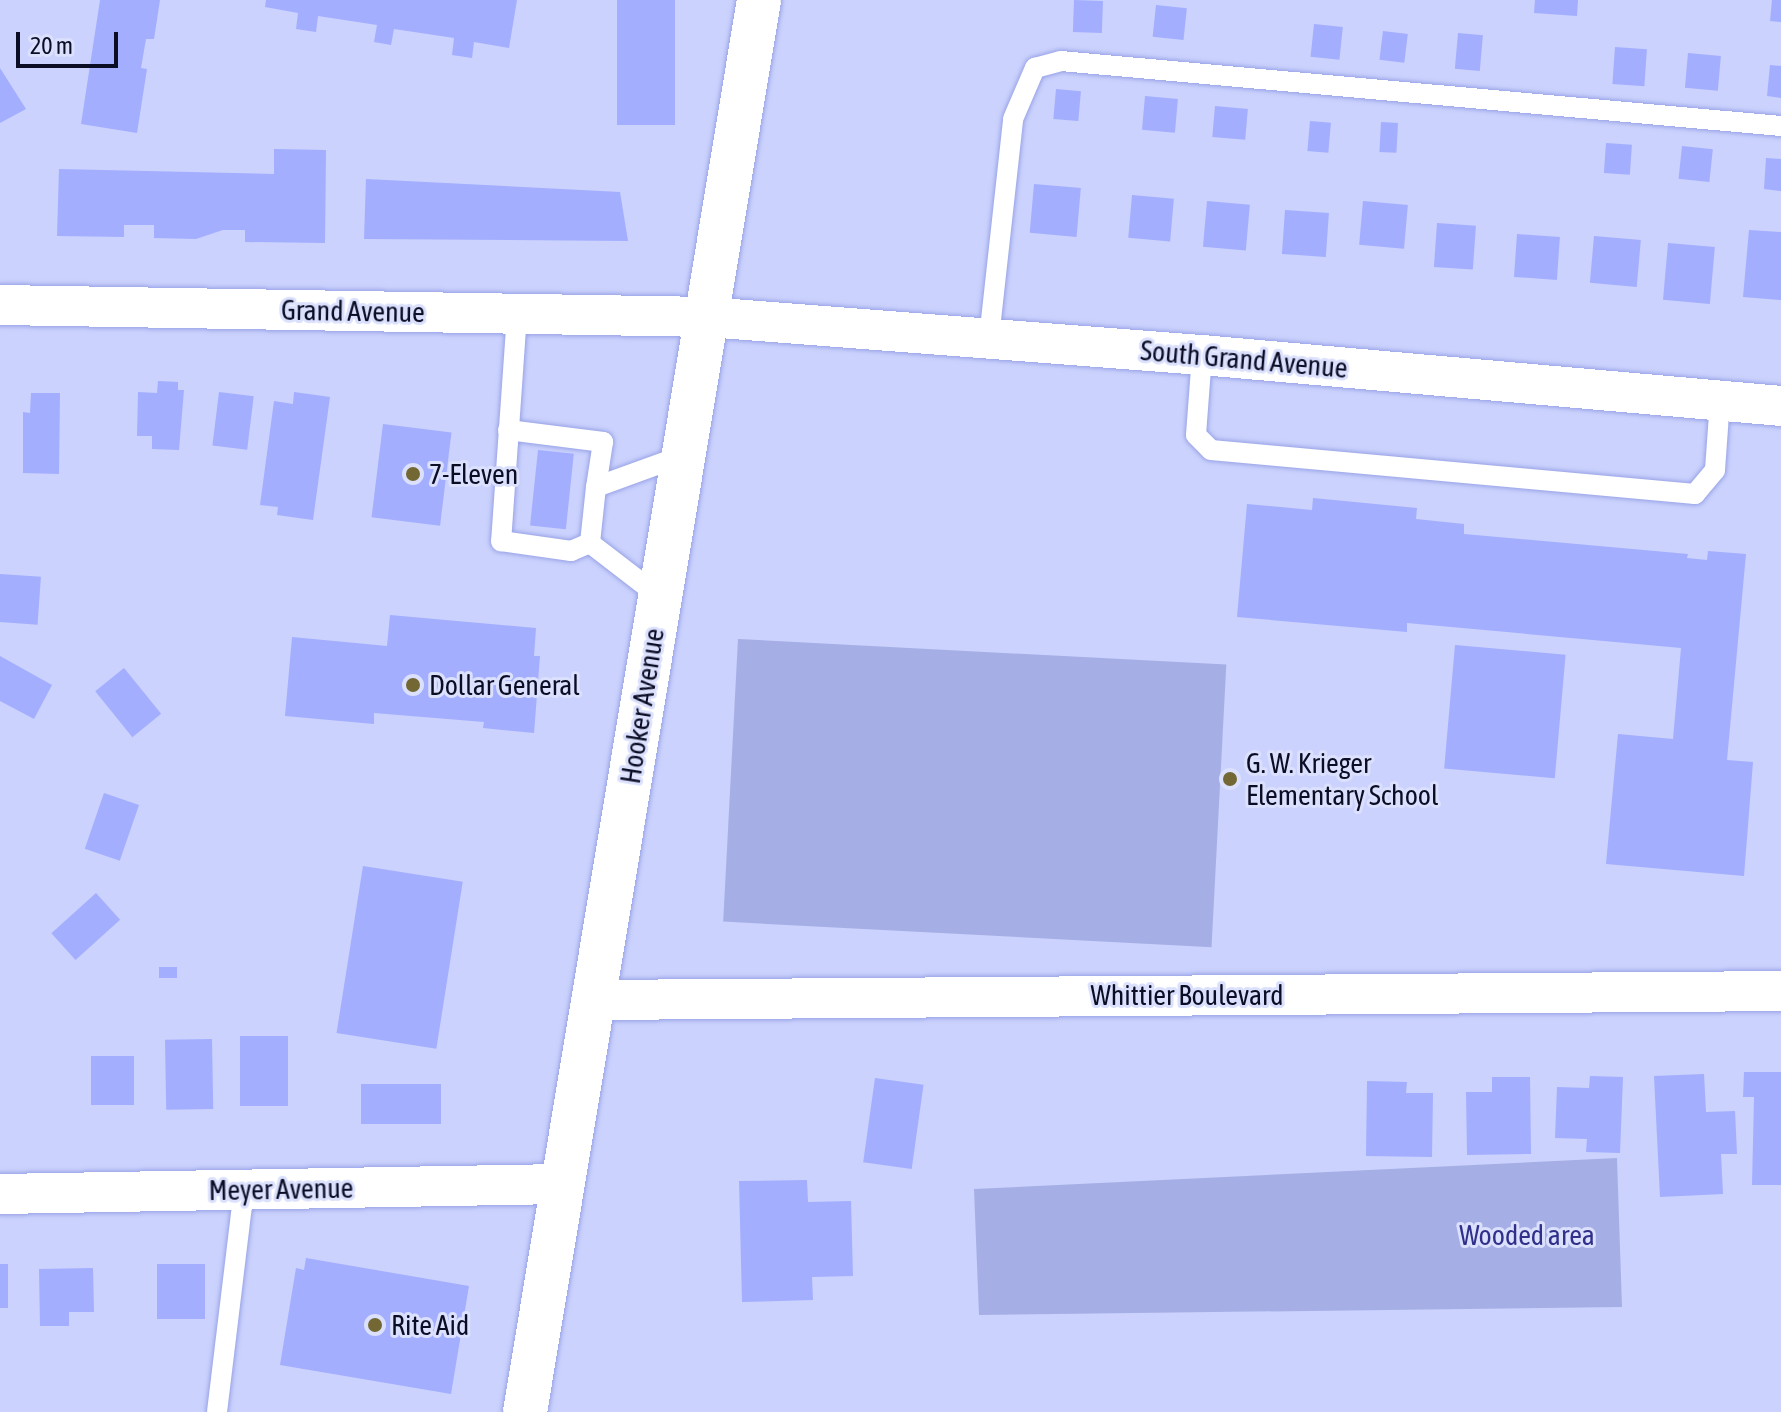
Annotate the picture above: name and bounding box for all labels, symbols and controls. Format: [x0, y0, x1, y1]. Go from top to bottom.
scale bar [20, 16, 122, 66]
text: 20 m [30, 32, 73, 59]
street label: Grand Avenue [281, 293, 425, 329]
street label: South Grand Avenue [1139, 333, 1349, 385]
place label: 7-Eleven [429, 457, 518, 491]
marker: 7-Eleven [404, 465, 422, 483]
street label: Hooker Avenue [613, 626, 671, 786]
place label: Dollar General [429, 668, 580, 702]
marker: Dollar General [404, 676, 422, 694]
place label: G. W. Krieger Elementary School [1246, 746, 1438, 812]
marker: G. W. Krieger Elementary School [1221, 770, 1239, 788]
street label: Whittier Boulevard [1090, 978, 1284, 1012]
street label: Meyer Avenue [208, 1171, 354, 1207]
park label: Wooded area [1459, 1218, 1595, 1252]
place label: Rite Aid [391, 1308, 469, 1342]
marker: Rite Aid [366, 1316, 384, 1334]

